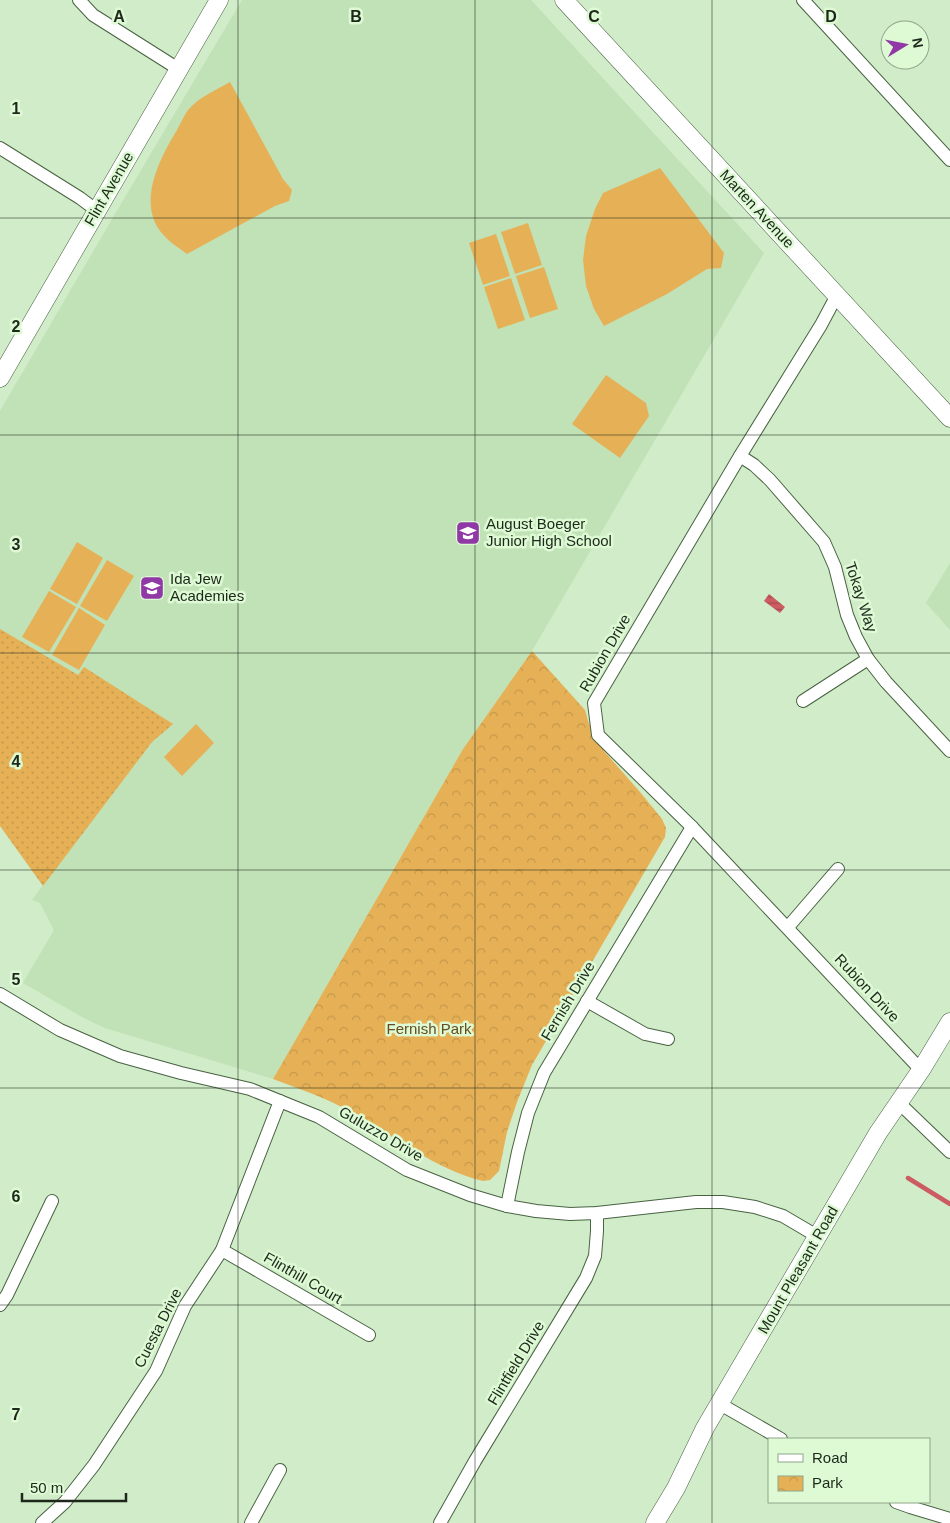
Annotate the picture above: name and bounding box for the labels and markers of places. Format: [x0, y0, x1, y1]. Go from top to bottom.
place label: August Boeger Junior High School [486, 515, 612, 549]
school or university icon: August Boeger Junior High School [455, 520, 481, 546]
place label: Ida Jew Academies [170, 570, 244, 604]
school or university icon: Ida Jew Academies [139, 575, 165, 601]

